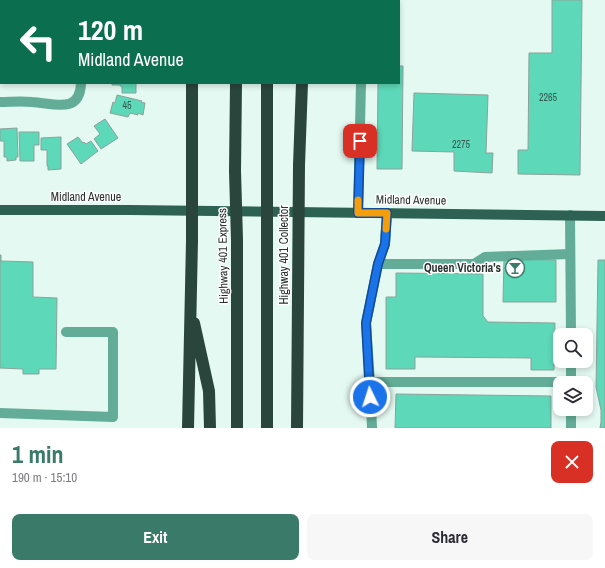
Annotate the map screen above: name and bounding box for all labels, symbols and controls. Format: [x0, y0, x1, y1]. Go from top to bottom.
text: 120 m [78, 11, 143, 49]
icon: left [12, 16, 64, 68]
text: Midland Avenue [78, 47, 184, 72]
house number: 2265 [539, 91, 558, 104]
house number: 45 [122, 99, 132, 112]
pin [343, 124, 377, 158]
icon: arrive [349, 130, 371, 152]
house number: 2275 [452, 138, 471, 151]
street label: Midland Avenue [51, 189, 121, 205]
street label: Midland Avenue [376, 191, 446, 209]
street label: Highway 401 Collector [276, 205, 292, 305]
street label: Highway 401 Express [214, 208, 232, 304]
bar icon: Queen Victoria's [504, 257, 526, 279]
place label: Queen Victoria's [424, 260, 502, 276]
map controls [553, 328, 593, 416]
button: search [553, 328, 593, 368]
position arrow [349, 376, 391, 418]
button: layers [553, 376, 593, 416]
text: 1 min [12, 438, 63, 470]
button: close [551, 441, 593, 483]
text: 190 m · 15:10 [12, 469, 77, 486]
button: Exit [12, 514, 299, 560]
button: Share [307, 514, 593, 560]

